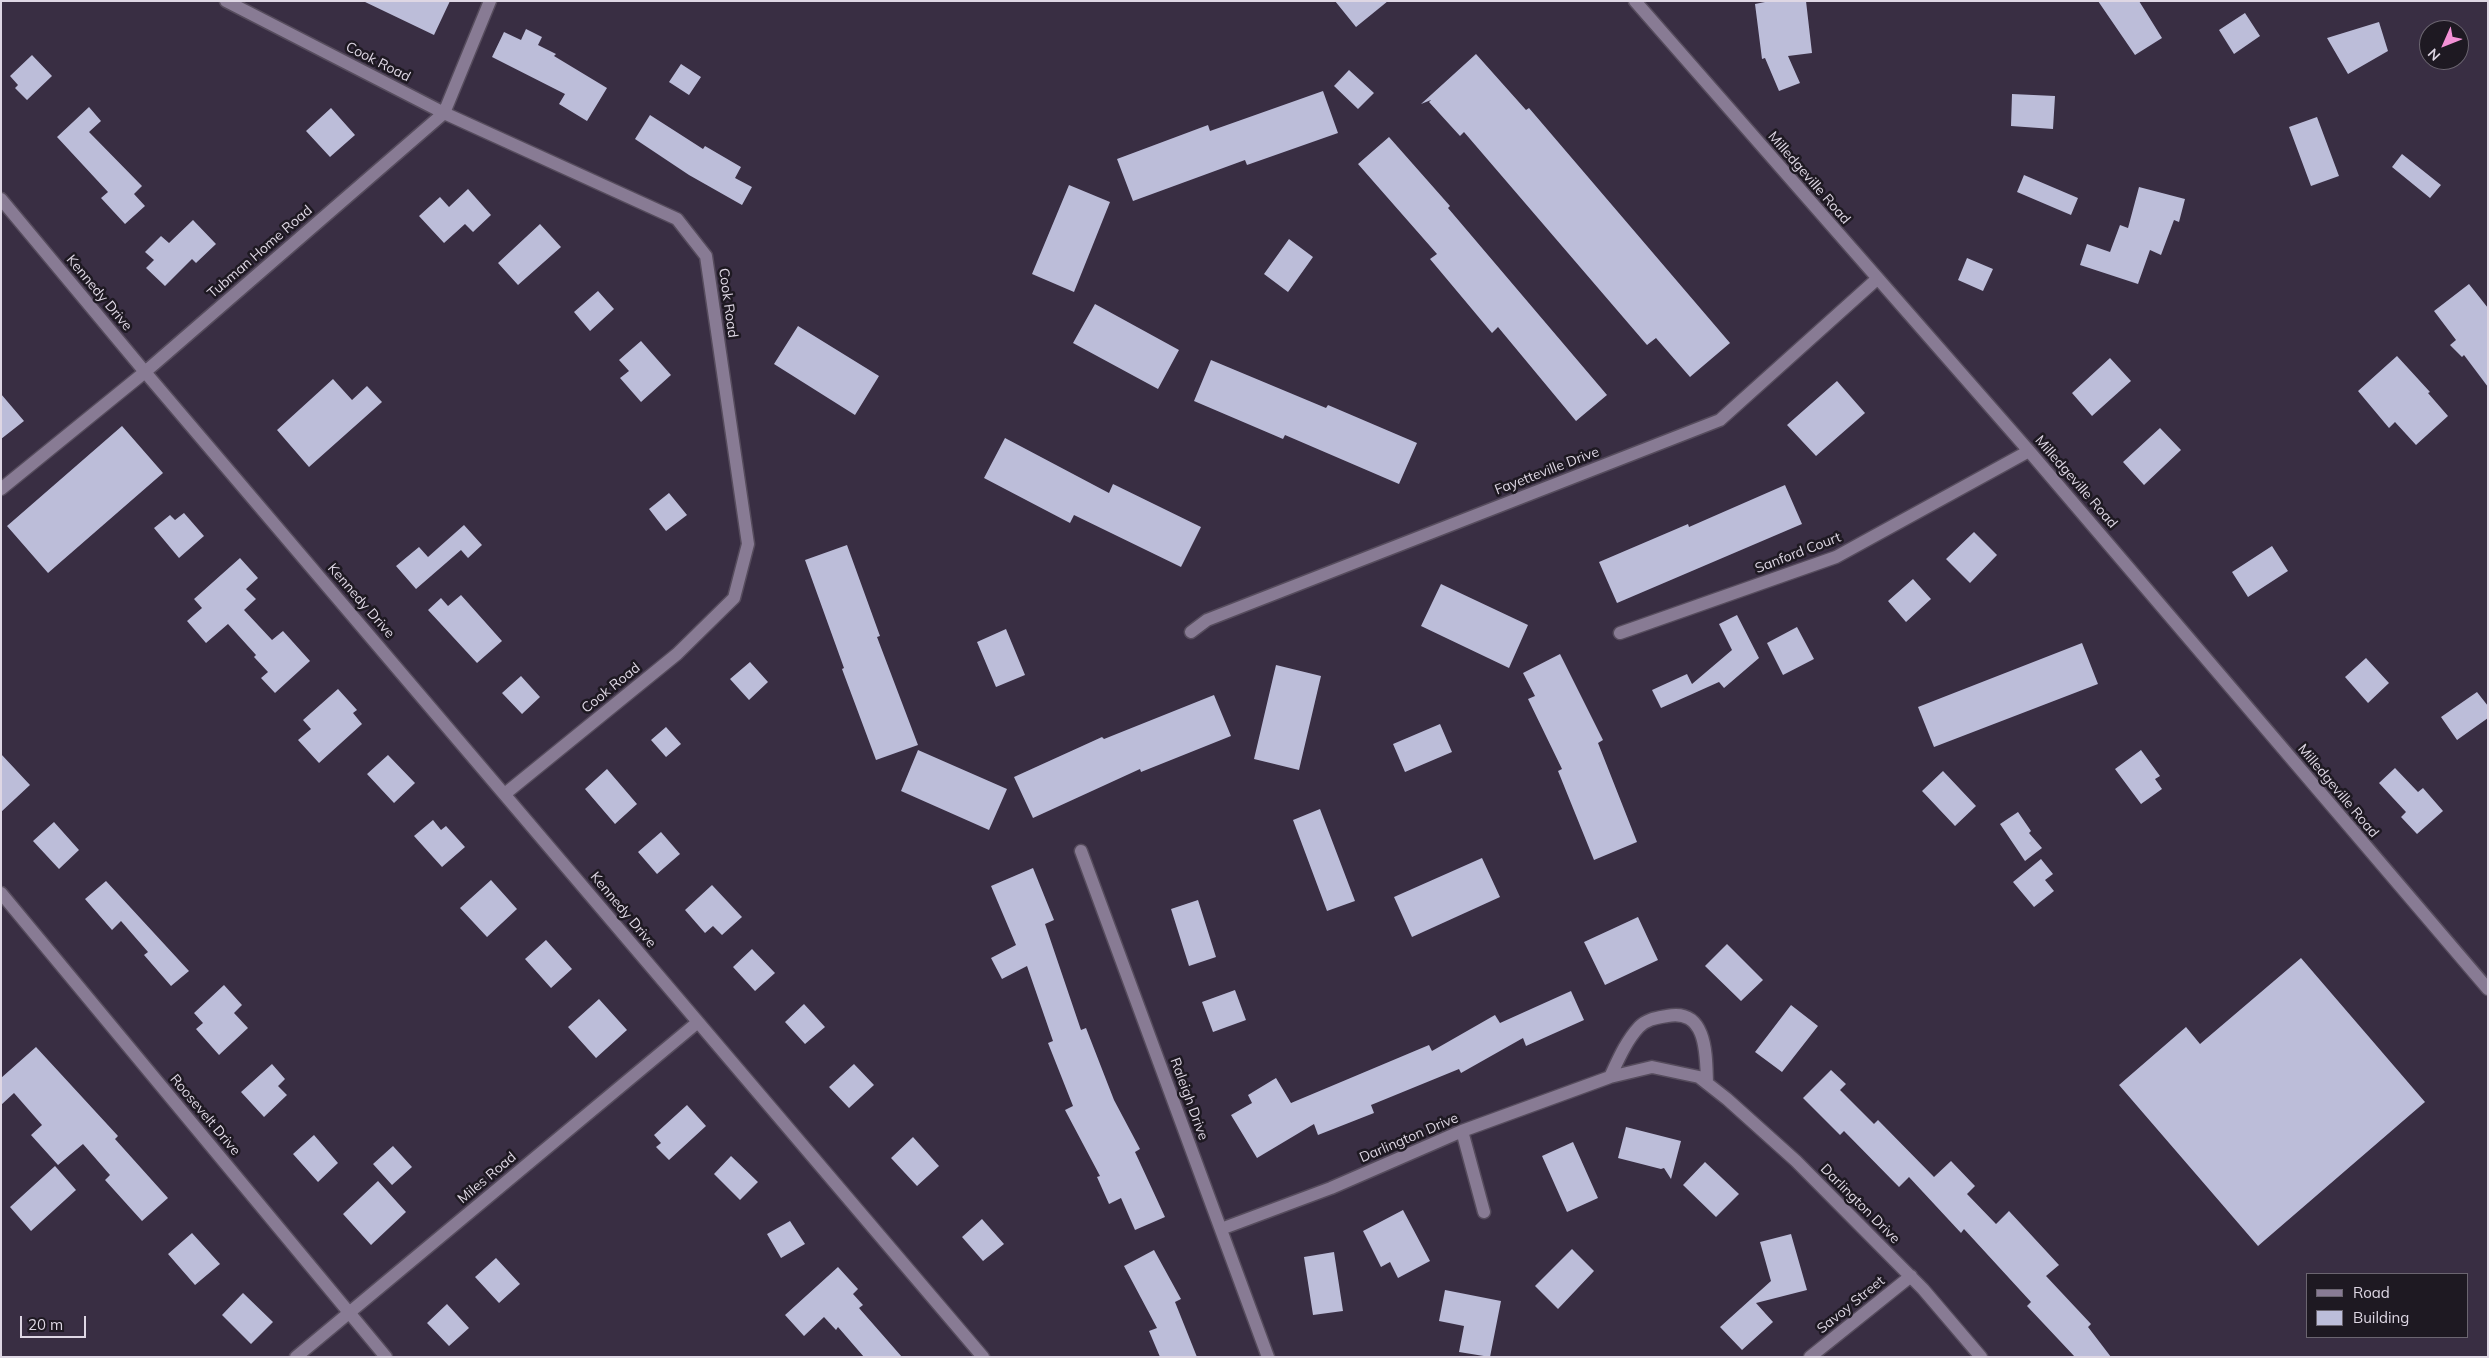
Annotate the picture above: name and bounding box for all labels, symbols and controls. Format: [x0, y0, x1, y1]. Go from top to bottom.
north arrow [2419, 20, 2469, 70]
street label: Cook Road [343, 39, 413, 85]
text: N [2424, 45, 2444, 65]
street label: Milledgeville Road [1764, 128, 1854, 228]
street label: Tubman Home Road [204, 202, 316, 302]
street label: Kennedy Drive [62, 252, 136, 334]
street label: Cook Road [715, 267, 741, 339]
street label: Milledgeville Road [2031, 432, 2121, 532]
street label: Fayetteville Drive [1492, 443, 1602, 499]
street label: Sanford Court [1753, 529, 1843, 577]
street label: Kennedy Drive [324, 560, 398, 642]
street label: Cook Road [578, 659, 644, 717]
street label: Milledgeville Road [2294, 741, 2382, 841]
street label: Kennedy Drive [586, 869, 660, 951]
street label: Raleigh Drive [1166, 1056, 1212, 1142]
street label: Roosevelt Drive [166, 1071, 244, 1159]
street label: Darlington Drive [1357, 1110, 1461, 1166]
street label: Miles Road [454, 1149, 520, 1207]
street label: Darlington Drive [1817, 1161, 1903, 1247]
street label: Savoy Street [1814, 1273, 1888, 1337]
legend [2306, 1273, 2469, 1338]
text: Road [2353, 1283, 2390, 1302]
scale bar [22, 1306, 89, 1338]
text: Building [2353, 1308, 2409, 1327]
text: 20 m [28, 1315, 63, 1334]

